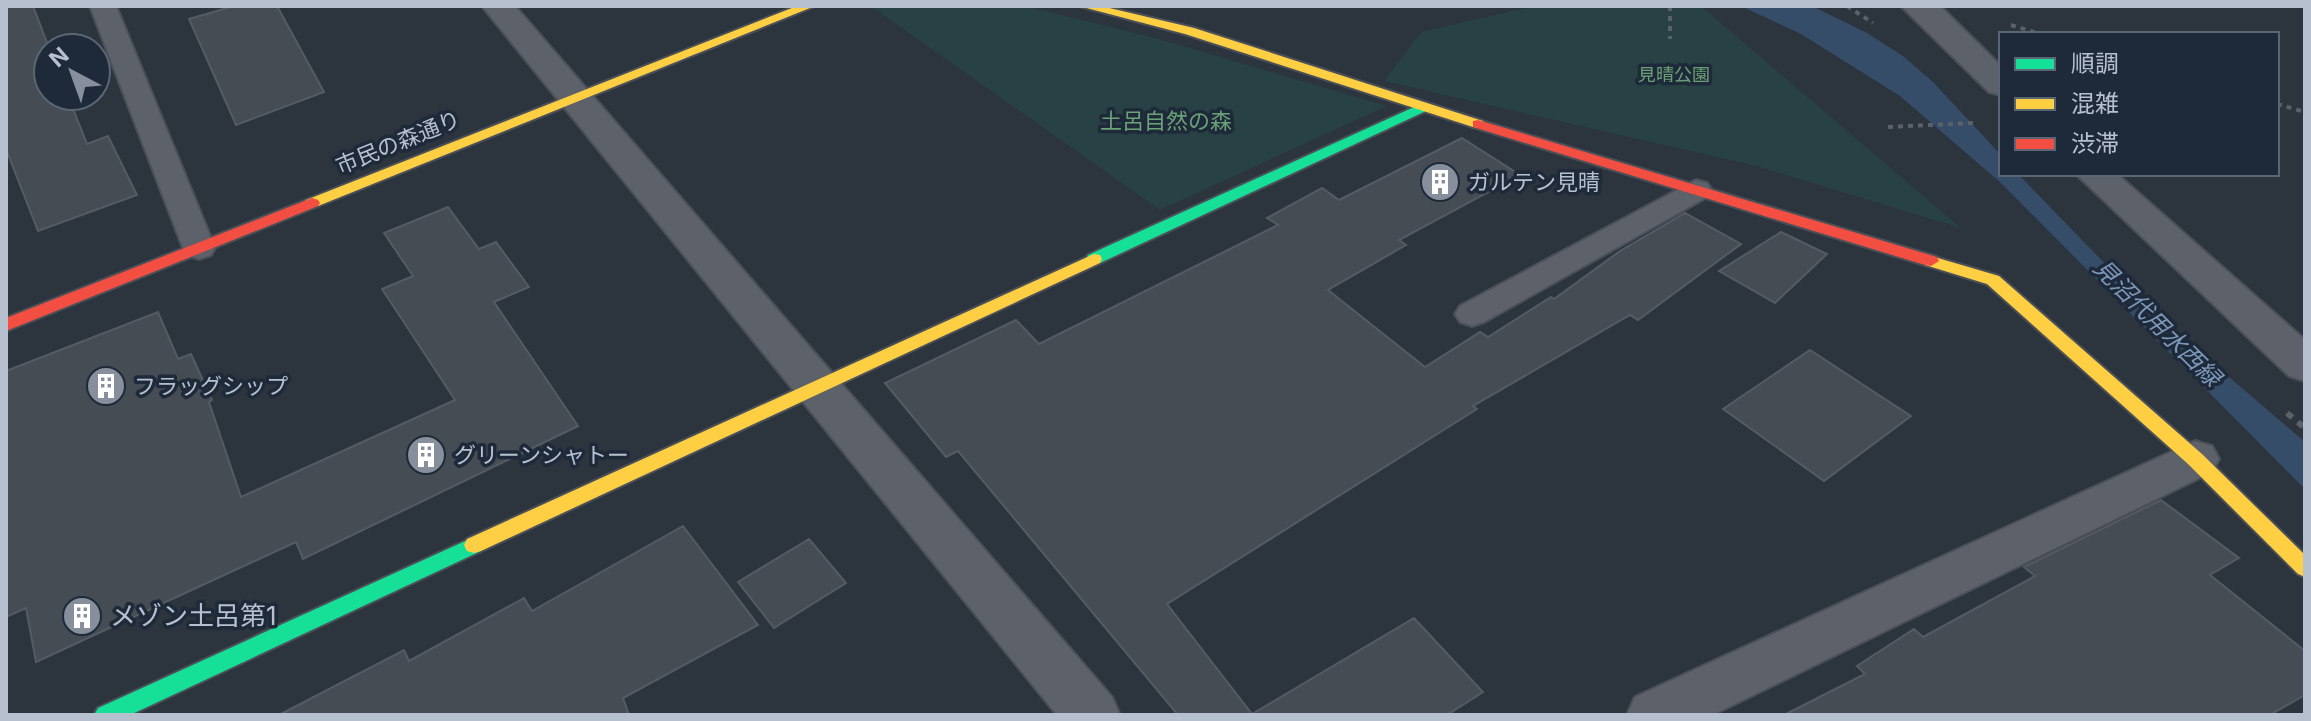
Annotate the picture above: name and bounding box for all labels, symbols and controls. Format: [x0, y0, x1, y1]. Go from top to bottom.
north arrow [32, 32, 112, 112]
legend [1999, 32, 2279, 176]
text: N [44, 42, 74, 72]
text: 順調 [2071, 49, 2119, 78]
park label: 見晴公園 [1638, 64, 1710, 85]
text: 混雑 [2071, 89, 2119, 118]
street label: 市民の森通り [332, 105, 464, 179]
park label: 土呂自然の森 [1100, 108, 1232, 134]
text: 渋滞 [2071, 129, 2119, 158]
building icon: ガルテン見晴 [1419, 161, 1461, 203]
place label: ガルテン見晴 [1468, 169, 1600, 195]
water label: 見沼代用水西緑 [2088, 253, 2228, 394]
building icon: フラッグシップ [85, 365, 127, 407]
place label: フラッグシップ [134, 373, 288, 399]
building icon: グリーンシャトー [405, 434, 447, 476]
place label: グリーンシャトー [454, 442, 629, 468]
building icon: メゾン土呂第1 [61, 595, 103, 637]
place label: メゾン土呂第1 [110, 600, 277, 631]

